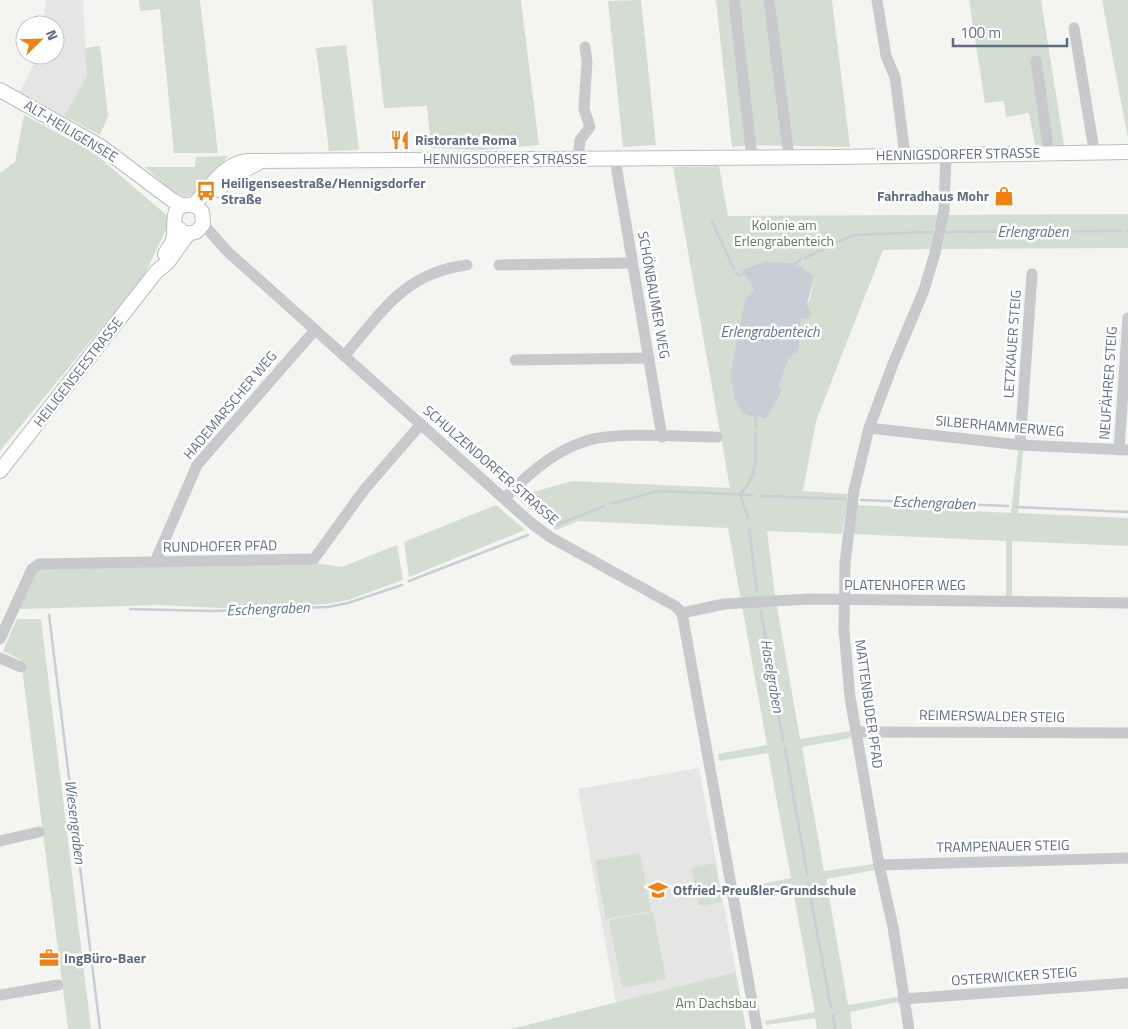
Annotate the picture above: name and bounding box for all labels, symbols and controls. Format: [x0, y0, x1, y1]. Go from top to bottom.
north arrow [15, 15, 65, 65]
scale bar [953, 15, 1067, 47]
text: 100 m [960, 21, 1001, 44]
text: N [41, 26, 64, 43]
street label: ALT-HEILIGENSEE [20, 94, 122, 167]
restaurant icon: Ristorante Roma [389, 129, 411, 151]
place label: Ristorante Roma [415, 129, 517, 150]
street label: HENNIGSDORFER STRASSE [876, 142, 1040, 165]
street label: HENNIGSDORFER STRASSE [423, 148, 587, 169]
place label: Heiligenseestraße/Hennigsdorfer Straße [221, 172, 425, 209]
bus stop icon: Heiligenseestraße/Hennigsdorfer Straße [195, 180, 217, 202]
place label: Fahrradhaus Mohr [877, 185, 989, 206]
shop icon: Fahrradhaus Mohr [993, 185, 1015, 207]
park label: Kolonie am Erlengrabenteich [734, 214, 834, 251]
water label: Erlengraben [998, 220, 1069, 243]
street label: SCHÖNBAUMER WEG [633, 230, 676, 360]
street label: LETZKAUER STEIG [997, 289, 1026, 399]
street label: HEILIGENSEESTRASSE [28, 312, 127, 431]
water label: Erlengrabenteich [720, 320, 820, 343]
street label: NEUFÄHRER STEIG [1093, 325, 1122, 440]
street label: HADEMARSCHER WEG [178, 346, 281, 464]
street label: SCHULZENDORFER STRASSE [419, 400, 564, 530]
street label: SILBERHAMMERWEG [935, 409, 1065, 442]
water label: Eschengraben [892, 490, 976, 515]
street label: RUNDHOFER PFAD [163, 534, 277, 557]
street label: PLATENHOFER WEG [844, 574, 966, 595]
water label: Eschengraben [226, 596, 310, 621]
water label: Haselgraben [755, 637, 790, 715]
street label: MATTENBUDER PFAD [850, 638, 889, 770]
street label: REIMERSWALDER STEIG [919, 704, 1065, 727]
water label: Wiesengraben [59, 779, 92, 866]
street label: TRAMPENAUER STEIG [936, 834, 1070, 857]
school or university icon: Otfried-Preußler-Grundschule [647, 879, 669, 901]
place label: Otfried-Preußler-Grundschule [673, 879, 856, 900]
office icon: IngBüro-Baer [38, 947, 60, 969]
place label: IngBüro-Baer [64, 947, 146, 968]
street label: OSTERWICKER STEIG [950, 961, 1078, 990]
park label: Am Dachsbau [675, 992, 757, 1013]

